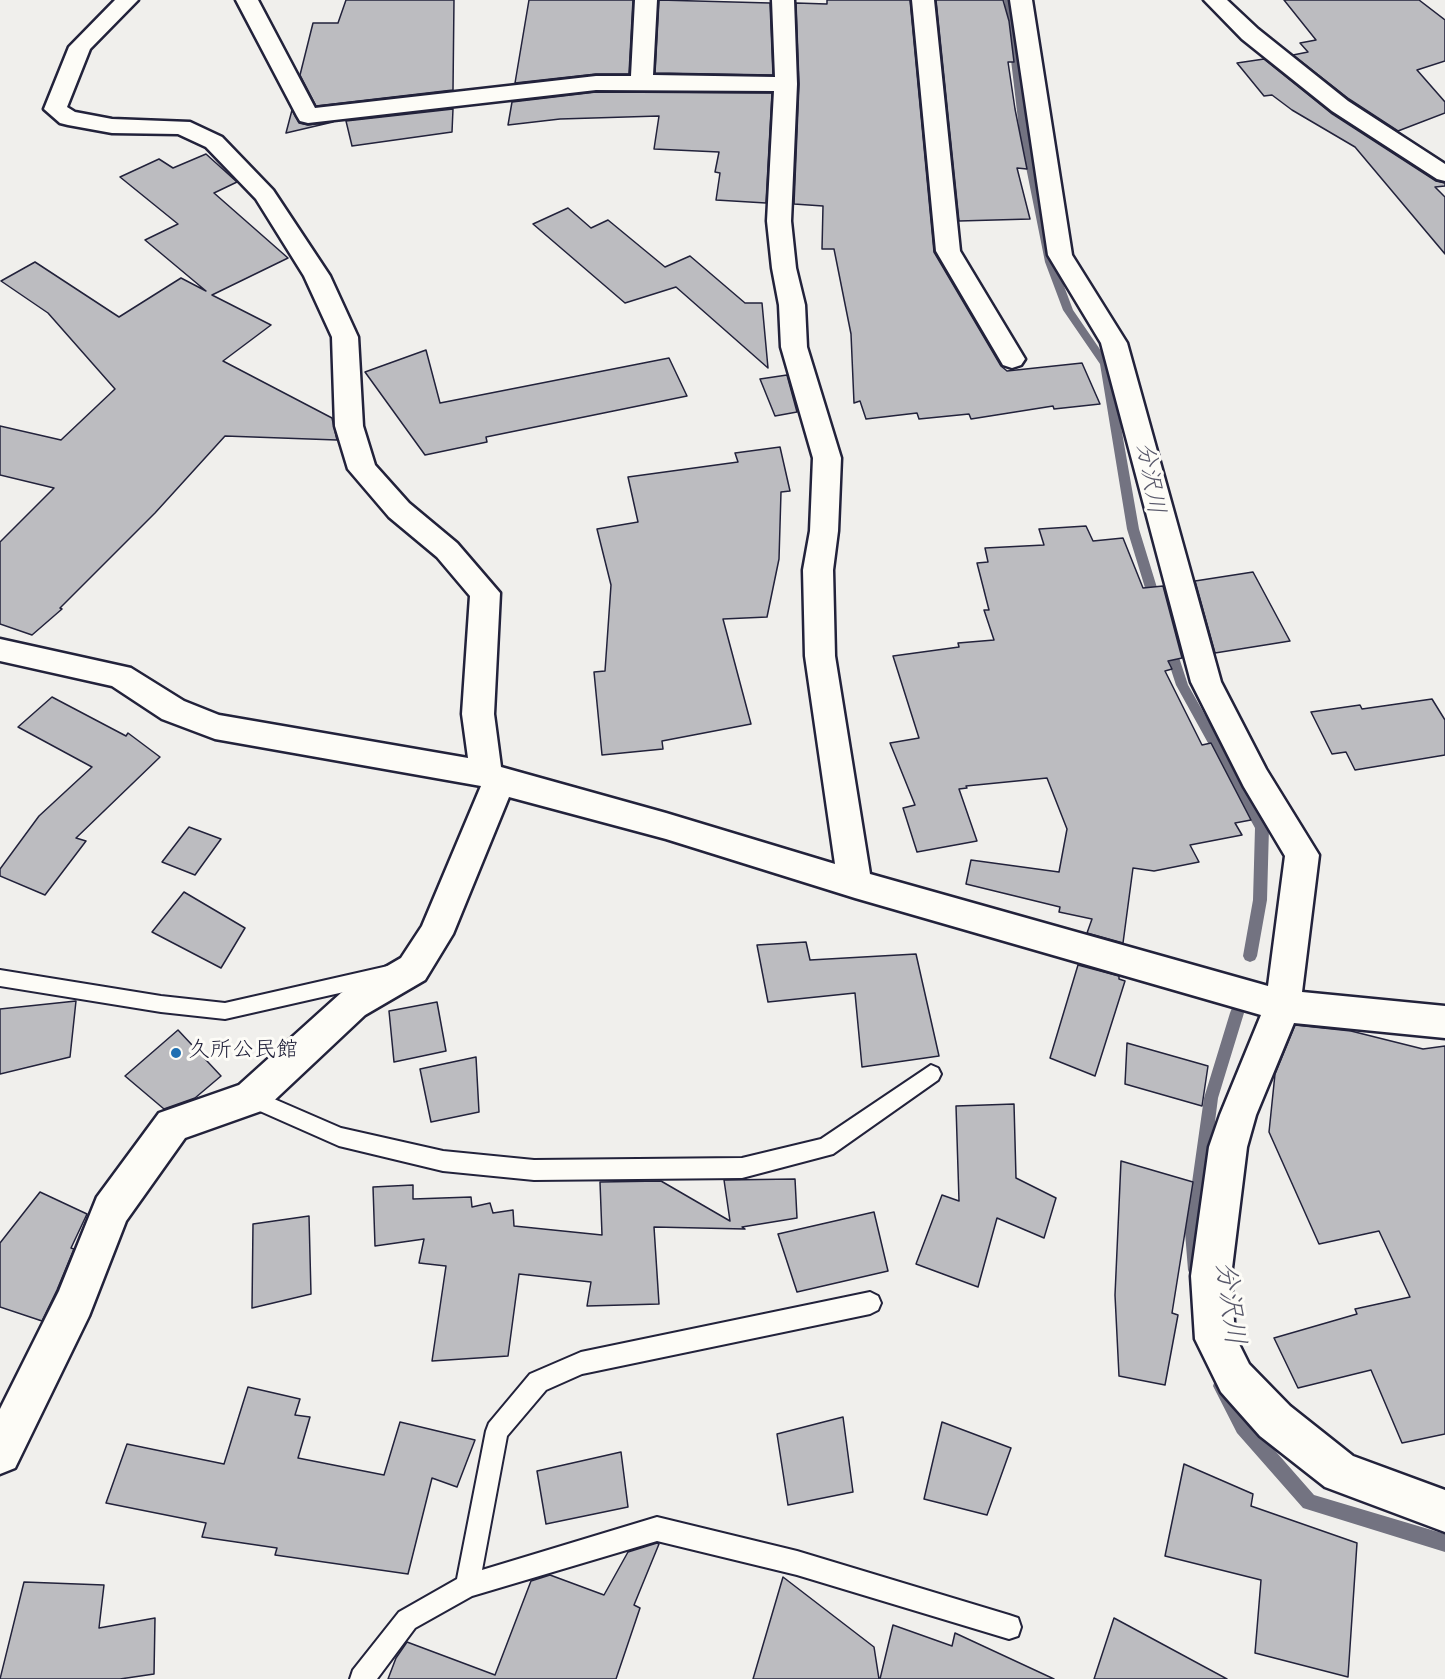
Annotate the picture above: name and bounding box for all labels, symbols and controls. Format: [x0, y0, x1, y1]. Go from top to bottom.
water label: 分沢川 [1127, 441, 1167, 517]
place label: 久所公民館 [188, 1040, 298, 1066]
marker: 久所公民館 [169, 1046, 183, 1060]
water label: 分沢川 [1204, 1260, 1248, 1348]

